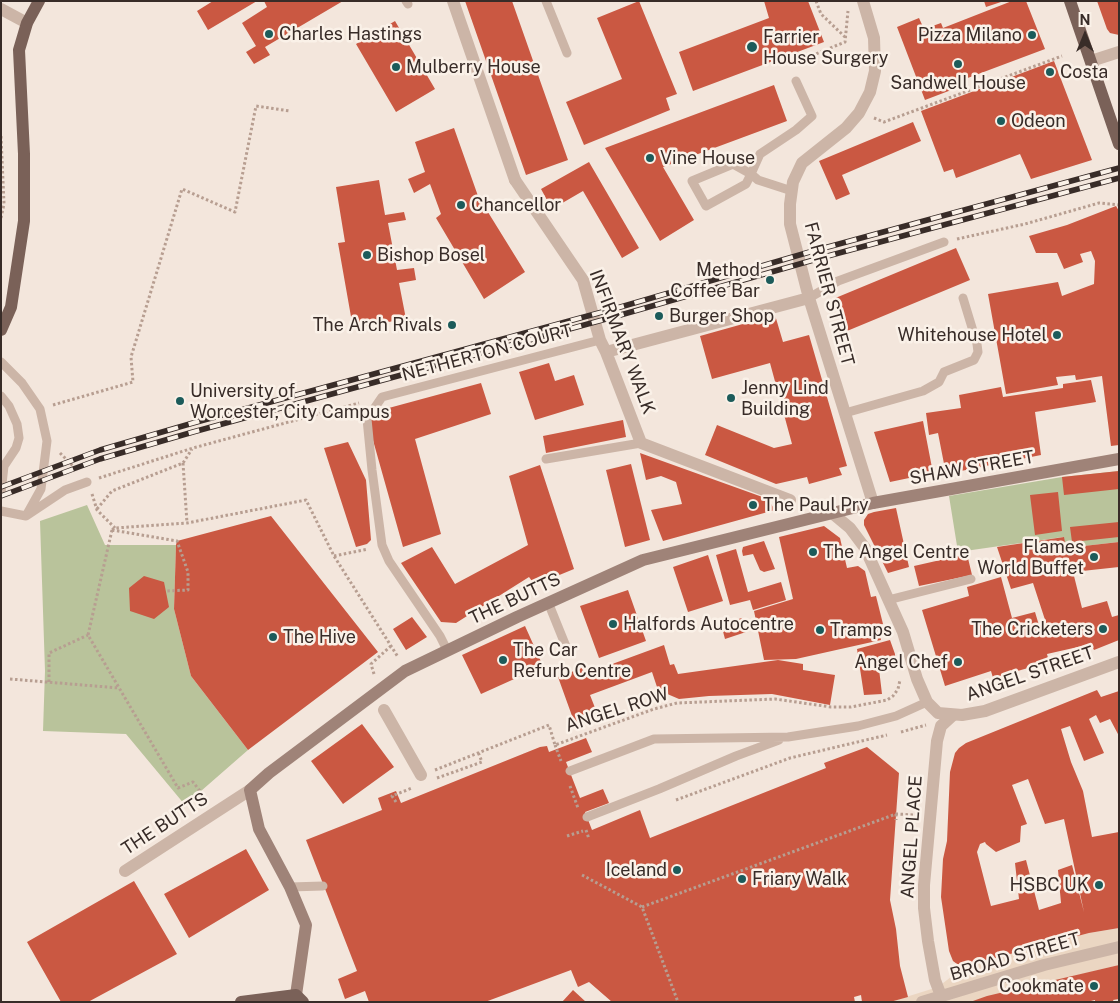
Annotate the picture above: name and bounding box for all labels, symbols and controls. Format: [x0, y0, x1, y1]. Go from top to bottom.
north arrow [1060, 10, 1110, 60]
text: N [1080, 12, 1090, 28]
place label: Charles Hastings [279, 23, 422, 45]
place label: Pizza Milano [918, 24, 1022, 46]
place label: Farrier House Surgery [763, 26, 888, 68]
marker: Charles Hastings [263, 28, 275, 40]
marker: Pizza Milano [1026, 29, 1038, 41]
marker: Farrier House Surgery [745, 40, 759, 54]
place label: Mulberry House [406, 56, 541, 78]
marker: Sandwell House [952, 58, 964, 70]
marker: Mulberry House [390, 61, 402, 73]
place label: Costa [1060, 61, 1108, 83]
marker: Costa [1044, 66, 1056, 78]
place label: Sandwell House [890, 72, 1026, 94]
place label: Odeon [1011, 110, 1066, 132]
marker: Odeon [995, 115, 1007, 127]
place label: Vine House [660, 147, 755, 169]
marker: Vine House [644, 152, 656, 164]
place label: Chancellor [471, 194, 561, 216]
marker: Chancellor [455, 199, 467, 211]
street label: FARRIER STREET [799, 220, 859, 368]
place label: Bishop Bosel [377, 244, 485, 266]
marker: Bishop Bosel [361, 249, 373, 261]
place label: Method Coffee Bar [670, 259, 760, 302]
street label: INFIRMARY WALK [584, 267, 660, 417]
marker: Method Coffee Bar [764, 274, 776, 286]
place label: Burger Shop [669, 305, 774, 327]
marker: Burger Shop [653, 310, 665, 322]
place label: The Arch Rivals [313, 314, 442, 336]
marker: The Arch Rivals [446, 319, 458, 331]
street label: NETHERTON COURT [400, 320, 574, 386]
place label: Whitehouse Hotel [898, 324, 1047, 346]
marker: Whitehouse Hotel [1051, 329, 1063, 341]
place label: Jenny Lind Building [741, 377, 829, 419]
place label: University of Worcester, City Campus [190, 380, 389, 422]
marker: Jenny Lind Building [725, 392, 737, 404]
marker: University of Worcester, City Campus [174, 395, 186, 407]
street label: SHAW STREET [908, 446, 1036, 490]
place label: The Paul Pry [763, 494, 869, 516]
marker: The Paul Pry [747, 499, 759, 511]
place label: Flames World Buffet [977, 536, 1084, 578]
place label: The Angel Centre [823, 541, 969, 563]
marker: The Angel Centre [807, 546, 819, 558]
marker: Flames World Buffet [1088, 551, 1100, 563]
street label: THE BUTTS [466, 568, 564, 630]
place label: Halfords Autocentre [623, 613, 794, 635]
marker: Halfords Autocentre [607, 618, 619, 630]
place label: The Cricketers [971, 618, 1093, 640]
place label: Tramps [830, 619, 892, 641]
marker: The Cricketers [1097, 623, 1109, 635]
marker: Tramps [814, 624, 826, 636]
place label: The Hive [283, 626, 356, 648]
marker: The Hive [267, 631, 279, 643]
place label: The Car Refurb Centre [513, 639, 631, 682]
street label: ANGEL STREET [963, 642, 1097, 706]
place label: Angel Chef [854, 651, 948, 673]
marker: The Car Refurb Centre [497, 654, 509, 666]
marker: Angel Chef [952, 656, 964, 668]
street label: ANGEL ROW [562, 683, 672, 737]
street label: ANGEL PLACE [897, 775, 927, 899]
street label: THE BUTTS [118, 788, 212, 860]
place label: Iceland [606, 859, 667, 881]
marker: Iceland [671, 864, 683, 876]
place label: Friary Walk [752, 868, 847, 890]
marker: Friary Walk [736, 873, 748, 885]
place label: HSBC UK [1010, 874, 1089, 896]
marker: HSBC UK [1093, 879, 1105, 891]
street label: BROAD STREET [947, 928, 1083, 986]
place label: Cookmate [999, 975, 1084, 997]
marker: Cookmate [1088, 980, 1100, 992]

